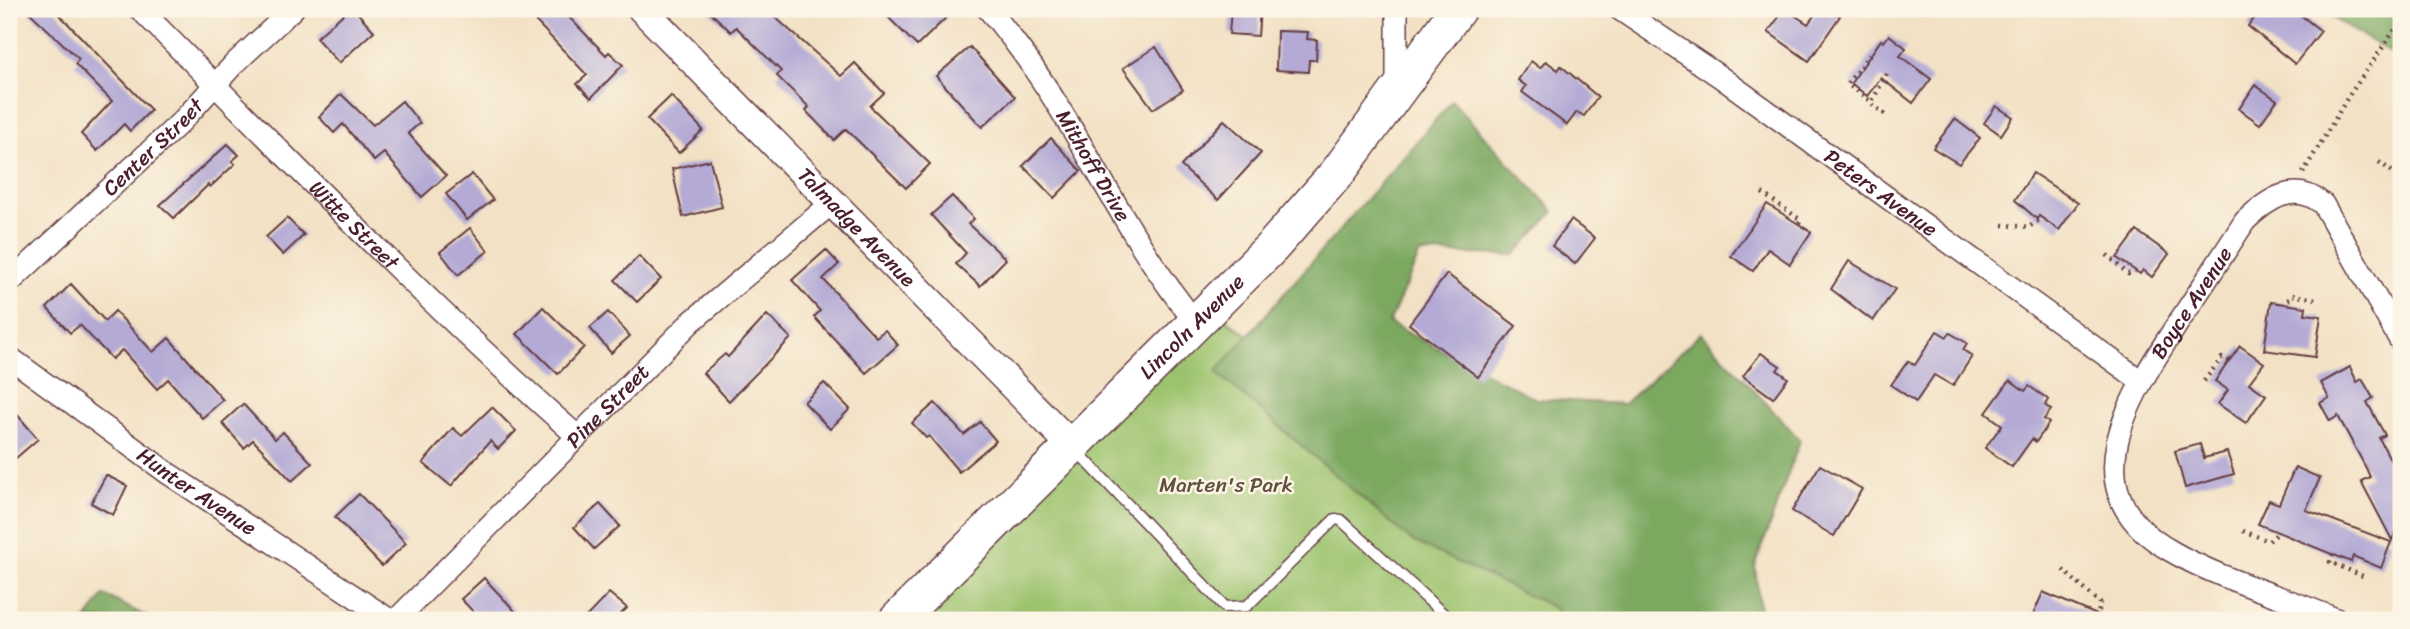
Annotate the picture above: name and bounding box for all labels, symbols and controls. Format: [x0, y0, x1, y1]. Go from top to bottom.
street label: Center Street [93, 88, 214, 206]
street label: Mithoff Drive [1045, 102, 1142, 230]
street label: Peters Avenue [1816, 138, 1946, 248]
street label: Talmadge Avenue [788, 158, 925, 297]
street label: Witte Street [299, 171, 410, 280]
street label: Boyce Avenue [2140, 239, 2243, 367]
street label: Lincoln Avenue [1130, 264, 1254, 389]
street label: Pine Street [557, 355, 659, 458]
street label: Hunter Avenue [128, 437, 265, 546]
park label: Marten's Park [1159, 466, 1293, 504]

